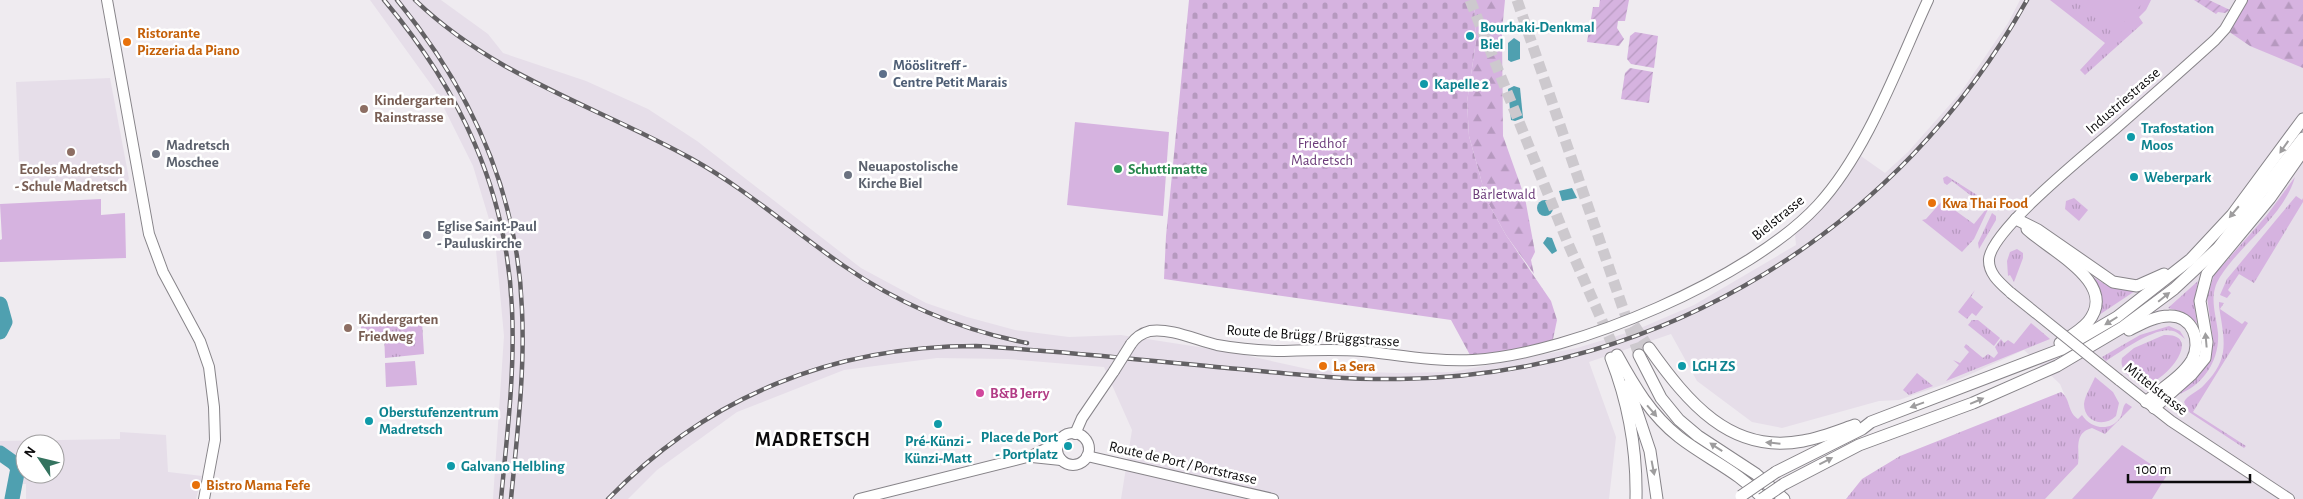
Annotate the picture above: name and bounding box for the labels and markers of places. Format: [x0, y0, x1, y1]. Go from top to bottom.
place label: Bourbaki-Denkmal Biel [1480, 20, 1595, 52]
place label: Ristorante Pizzeria da Piano [137, 26, 240, 58]
marker: Bourbaki-Denkmal Biel [1464, 30, 1476, 42]
marker: Ristorante Pizzeria da Piano [121, 36, 133, 48]
place label: Mööslitreff - Centre Petit Marais [893, 58, 1008, 90]
marker: Mööslitreff - Centre Petit Marais [877, 68, 889, 80]
place label: Kapelle 2 [1434, 77, 1489, 92]
marker: Kapelle 2 [1418, 78, 1430, 90]
place label: Kindergarten Rainstrasse [374, 93, 455, 125]
marker: Kindergarten Rainstrasse [358, 103, 370, 115]
place label: Trafostation Moos [2141, 121, 2214, 153]
marker: Trafostation Moos [2125, 131, 2137, 143]
place label: Madretsch Moschee [166, 138, 230, 170]
marker: Ecoles Madretsch - Schule Madretsch [65, 146, 77, 158]
marker: Madretsch Moschee [150, 148, 162, 160]
place label: Neuapostolische Kirche Biel [858, 159, 958, 191]
place label: Ecoles Madretsch - Schule Madretsch [15, 162, 127, 194]
place label: Schuttimatte [1128, 162, 1207, 177]
marker: Schuttimatte [1112, 163, 1124, 175]
marker: Neuapostolische Kirche Biel [842, 169, 854, 181]
place label: Weberpark [2144, 170, 2212, 185]
marker: Weberpark [2128, 171, 2140, 183]
place label: Kwa Thai Food [1942, 196, 2028, 211]
marker: Kwa Thai Food [1926, 197, 1938, 209]
place label: Eglise Saint-Paul - Pauluskirche [437, 219, 537, 251]
marker: Eglise Saint-Paul - Pauluskirche [421, 229, 433, 241]
place label: Kindergarten Friedweg [358, 312, 439, 344]
marker: Kindergarten Friedweg [342, 322, 354, 334]
place label: La Sera [1333, 359, 1376, 374]
place label: LGH ZS [1692, 359, 1735, 374]
marker: La Sera [1317, 360, 1329, 372]
marker: LGH ZS [1676, 360, 1688, 372]
place label: B&B Jerry [990, 386, 1050, 401]
marker: B&B Jerry [974, 387, 986, 399]
place label: Oberstufenzentrum Madretsch [379, 405, 499, 437]
marker: Oberstufenzentrum Madretsch [363, 415, 375, 427]
marker: Pré-Künzi - Künzi-Matt [932, 418, 944, 430]
place label: Place de Port - Portplatz [981, 430, 1058, 462]
place label: Pré-Künzi - Künzi-Matt [904, 434, 972, 466]
marker: Place de Port - Portplatz [1062, 440, 1074, 452]
place label: Galvano Helbling [461, 459, 565, 474]
marker: Galvano Helbling [445, 460, 457, 472]
place label: Bistro Mama Fefe [206, 478, 310, 493]
marker: Bistro Mama Fefe [190, 479, 202, 491]

